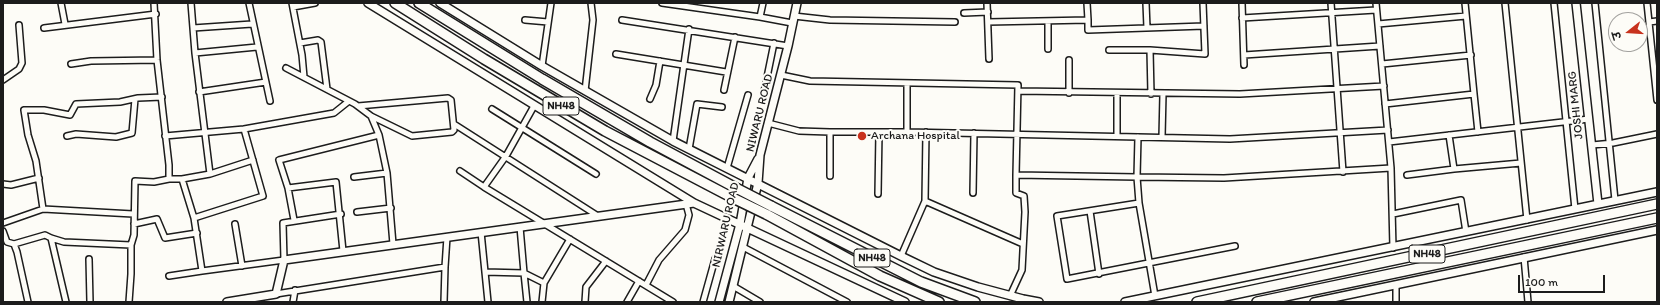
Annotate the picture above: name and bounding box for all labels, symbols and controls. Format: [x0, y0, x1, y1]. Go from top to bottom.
north arrow [1608, 12, 1648, 52]
text: उ [1610, 30, 1624, 41]
street label: JOSHI MARG [1565, 70, 1587, 140]
street label: NIWARU ROAD [743, 73, 777, 153]
road number: NH48 [543, 97, 579, 115]
place label: Archana Hospital [871, 129, 960, 143]
marker: Archana Hospital [856, 130, 868, 142]
street label: NIRWARU ROAD [709, 181, 743, 269]
road number: NH48 [1409, 245, 1445, 263]
road number: NH48 [854, 249, 890, 267]
scale bar [1520, 267, 1607, 293]
text: 100 m [1525, 275, 1558, 289]

